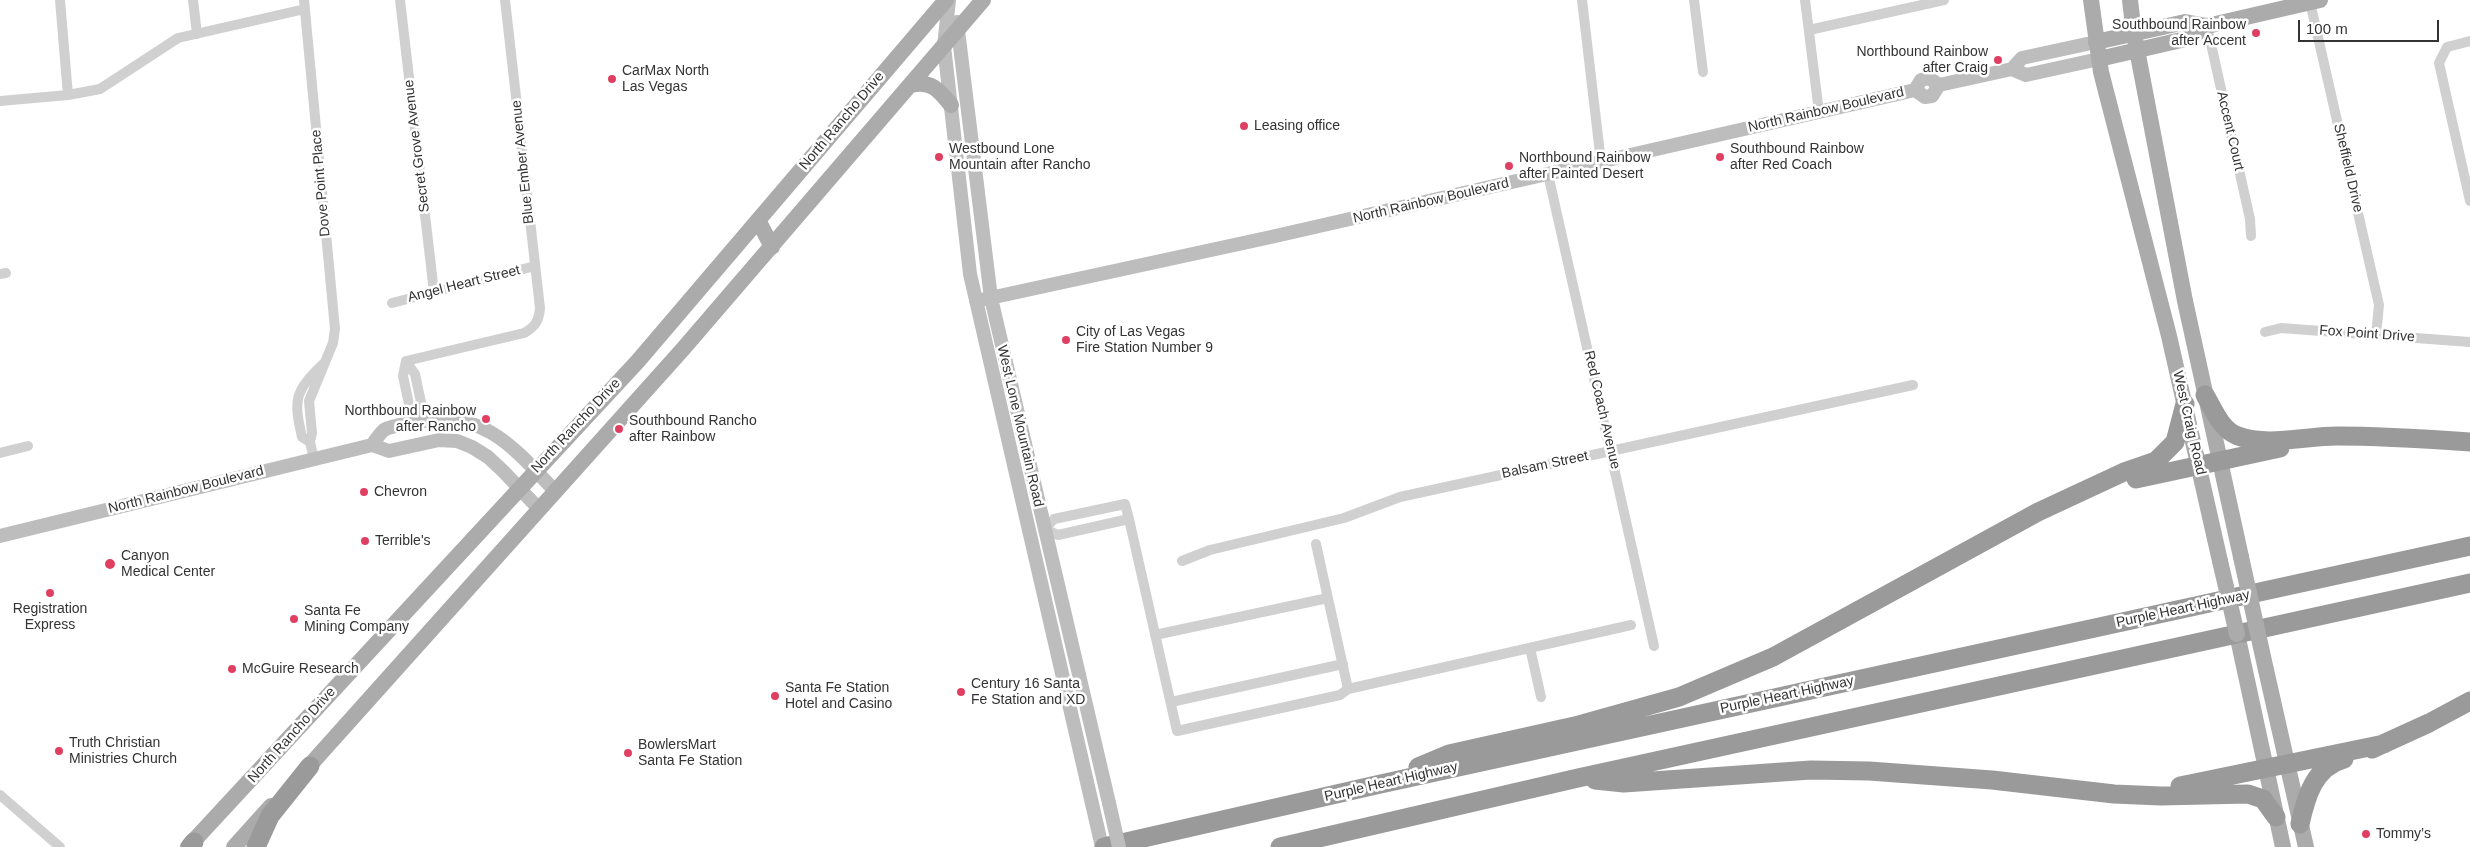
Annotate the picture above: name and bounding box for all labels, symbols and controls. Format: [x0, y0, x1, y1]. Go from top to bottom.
scale bar [2300, 10, 2441, 42]
place label: Southbound Rainbow after Accent [2112, 17, 2246, 49]
text: 100 m [2306, 20, 2348, 37]
marker: Southbound Rainbow after Accent [2250, 27, 2262, 39]
place label: Northbound Rainbow after Craig [1856, 44, 1988, 76]
marker: Northbound Rainbow after Craig [1992, 54, 2004, 66]
place label: CarMax North Las Vegas [622, 63, 709, 95]
street label: North Rancho Drive [796, 69, 888, 173]
marker: CarMax North Las Vegas [606, 73, 618, 85]
street label: Secret Grove Avenue [401, 79, 433, 213]
street label: North Rainbow Boulevard [1746, 84, 1906, 136]
street label: Accent Court [2213, 90, 2247, 172]
street label: Blue Ember Avenue [508, 99, 538, 225]
place label: Leasing office [1254, 118, 1340, 134]
marker: Leasing office [1238, 120, 1250, 132]
street label: Sheffield Drive [2330, 122, 2366, 214]
street label: Dove Point Place [308, 129, 334, 237]
place label: Westbound Lone Mountain after Rancho [949, 141, 1091, 174]
place label: Southbound Rainbow after Red Coach [1730, 141, 1864, 174]
place label: Northbound Rainbow after Painted Desert [1519, 150, 1651, 182]
marker: Westbound Lone Mountain after Rancho [933, 151, 945, 163]
marker: Southbound Rainbow after Red Coach [1714, 151, 1726, 163]
marker: Northbound Rainbow after Painted Desert [1503, 160, 1515, 172]
street label: North Rainbow Boulevard [1351, 175, 1511, 227]
street label: Angel Heart Street [406, 262, 522, 306]
street label: Fox Point Drive [2319, 322, 2415, 346]
place label: City of Las Vegas Fire Station Number 9 [1076, 324, 1213, 357]
marker: City of Las Vegas Fire Station Number 9 [1060, 334, 1072, 346]
street label: West Lone Mountain Road [993, 343, 1047, 509]
street label: Red Coach Avenue [1580, 349, 1624, 471]
street label: West Craig Road [2169, 369, 2209, 477]
street label: North Rancho Drive [528, 375, 624, 477]
place label: Northbound Rainbow after Rancho [344, 403, 476, 436]
marker: Northbound Rainbow after Rancho [480, 413, 492, 425]
place label: Southbound Rancho after Rainbow [629, 413, 757, 446]
marker: Southbound Rancho after Rainbow [613, 423, 625, 435]
street label: Balsam Street [1500, 448, 1590, 482]
street label: North Rainbow Boulevard [107, 463, 265, 517]
place label: Chevron [374, 484, 427, 500]
marker: Chevron [358, 486, 370, 498]
place label: Terrible's [375, 533, 431, 549]
marker: Terrible's [359, 535, 371, 547]
place label: Canyon Medical Center [121, 548, 215, 580]
marker: Canyon Medical Center [103, 557, 117, 571]
marker: Registration Express [44, 587, 56, 599]
street label: Purple Heart Highway [2115, 587, 2251, 631]
place label: Registration Express [13, 601, 87, 634]
place label: Santa Fe Mining Company [304, 603, 409, 636]
marker: Santa Fe Mining Company [288, 613, 300, 625]
place label: McGuire Research [242, 661, 359, 677]
marker: McGuire Research [226, 663, 238, 675]
street label: Purple Heart Highway [1719, 673, 1855, 717]
place label: Century 16 Santa Fe Station and XD [971, 676, 1085, 709]
place label: Santa Fe Station Hotel and Casino [785, 680, 892, 712]
street label: North Rancho Drive [245, 684, 339, 786]
marker: Century 16 Santa Fe Station and XD [955, 686, 967, 698]
marker: Santa Fe Station Hotel and Casino [769, 690, 781, 702]
place label: Truth Christian Ministries Church [69, 735, 177, 768]
place label: BowlersMart Santa Fe Station [638, 737, 742, 770]
marker: Truth Christian Ministries Church [53, 745, 65, 757]
marker: BowlersMart Santa Fe Station [622, 747, 634, 759]
street label: Purple Heart Highway [1323, 758, 1459, 806]
place label: Tommy’s [2376, 826, 2431, 842]
marker: Tommy’s [2360, 828, 2372, 840]

